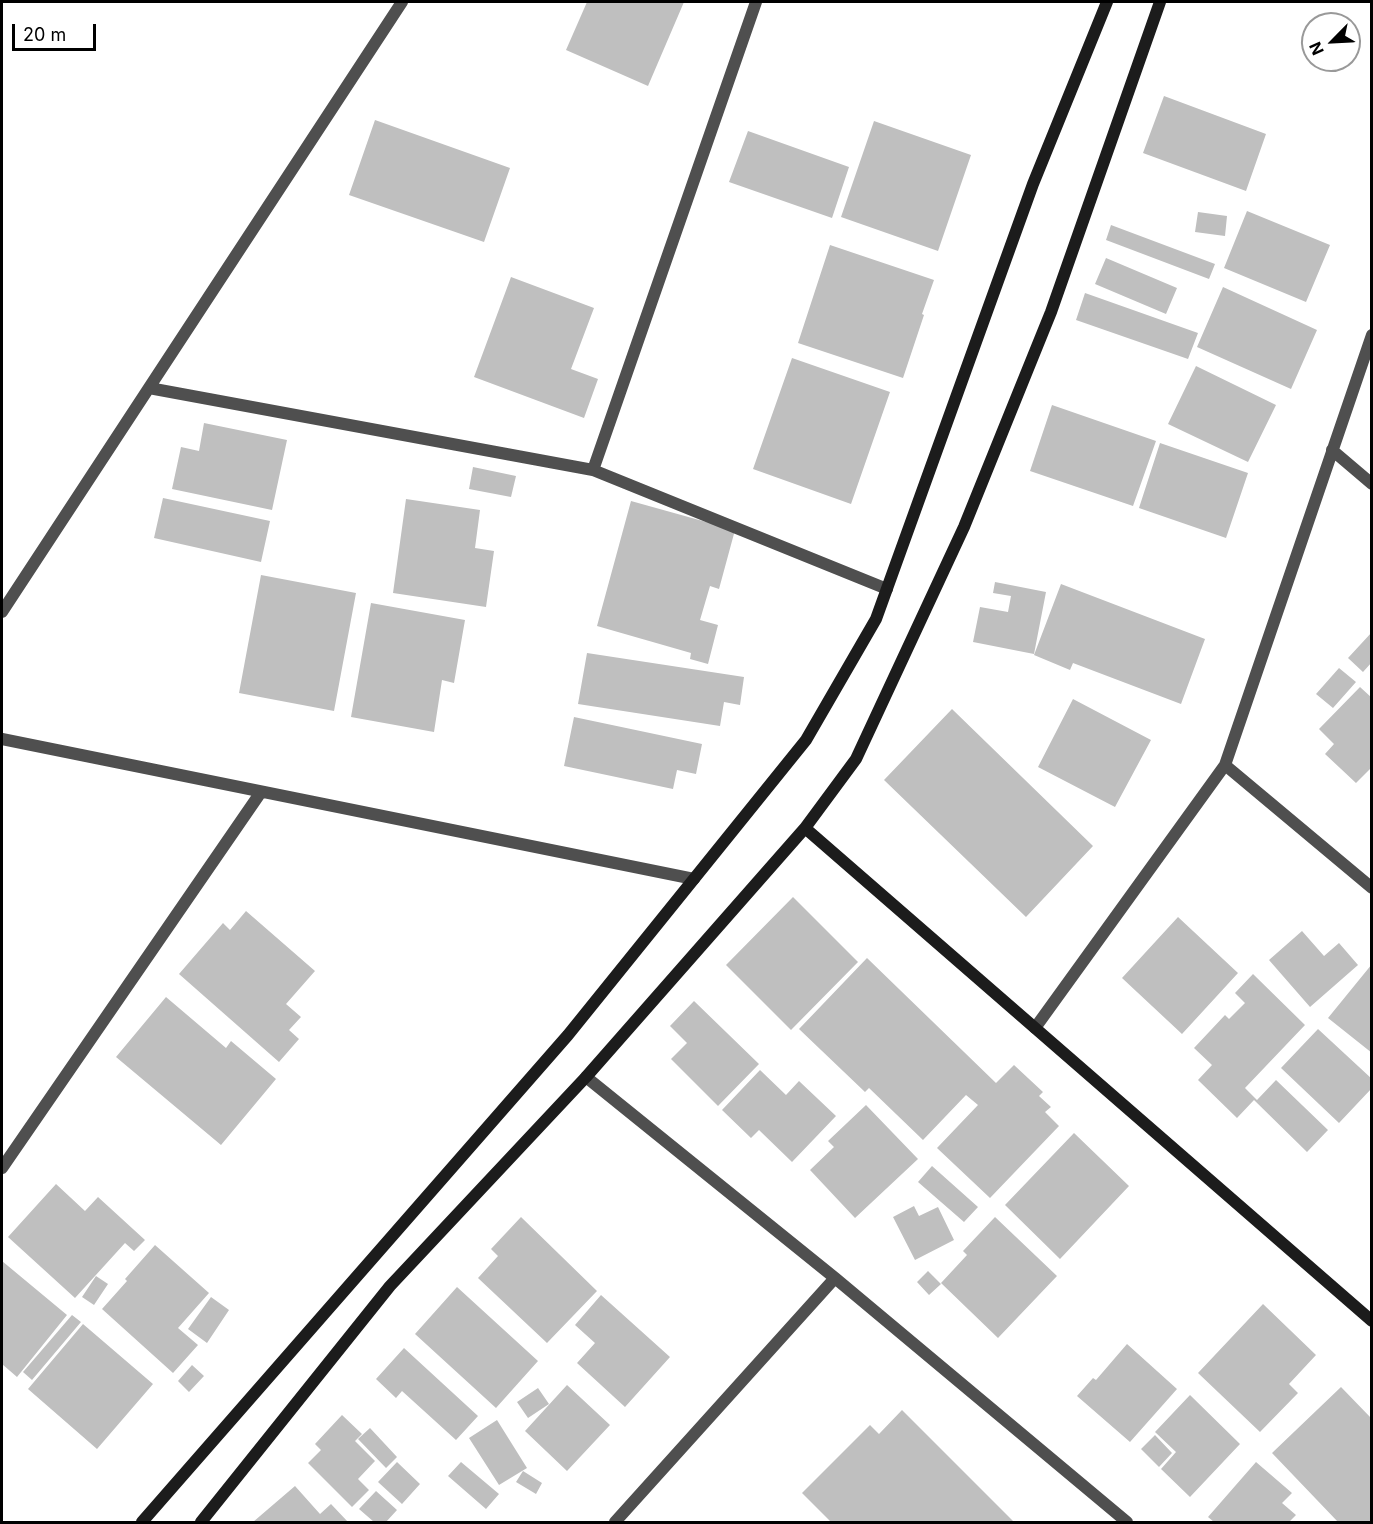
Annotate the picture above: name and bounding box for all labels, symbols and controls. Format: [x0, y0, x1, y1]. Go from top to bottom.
scale bar [15, 12, 99, 50]
north arrow [1301, 12, 1361, 72]
text: 20 m [23, 24, 66, 45]
text: N [1305, 39, 1328, 58]

